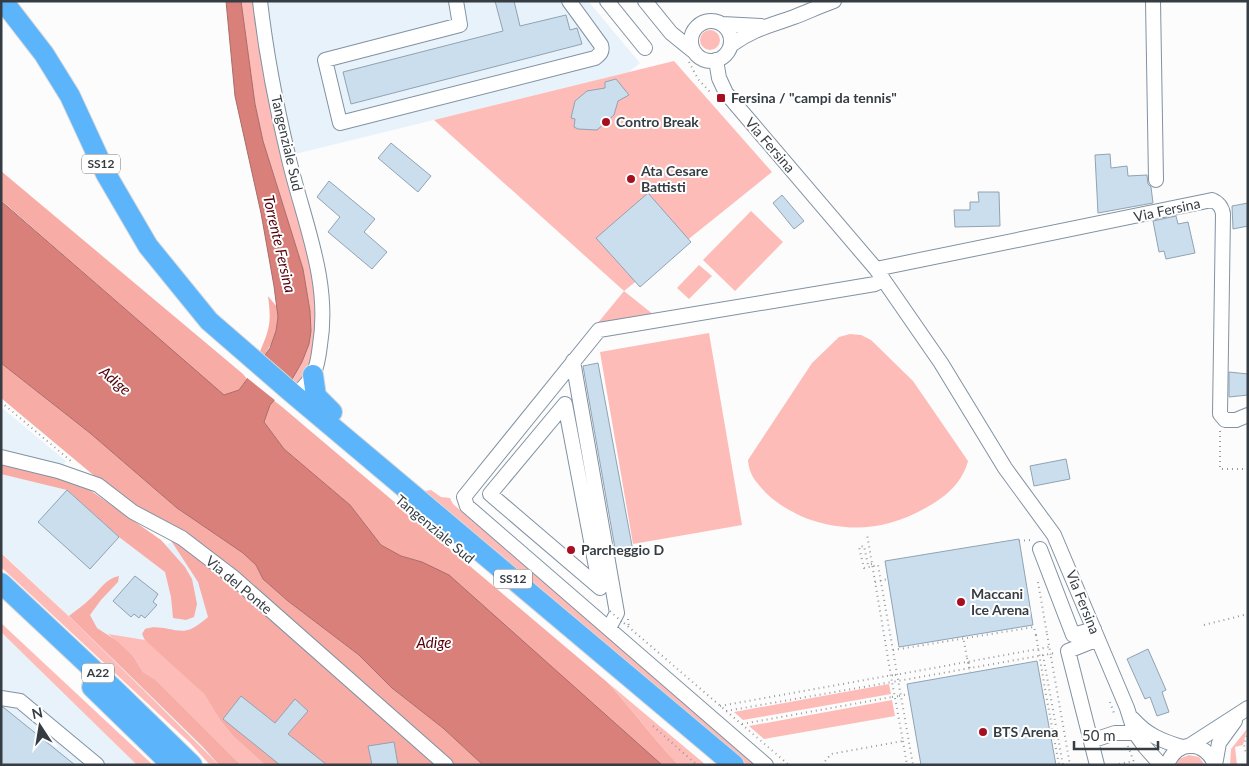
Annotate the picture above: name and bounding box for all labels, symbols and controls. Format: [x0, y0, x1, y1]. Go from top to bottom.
place label: Fersina / "campi da tennis" [731, 89, 897, 106]
marker: Fersina / "campi da tennis" [715, 92, 727, 104]
street label: Tangenziale Sud [268, 93, 307, 192]
place label: Contro Break [616, 113, 699, 130]
street label: Via Fersina [742, 114, 799, 176]
marker: Contro Break [600, 116, 612, 128]
road number: SS12 [82, 154, 120, 173]
place label: Ata Cesare Battisti [640, 162, 709, 195]
marker: Ata Cesare Battisti [625, 173, 637, 185]
water label: Torrente Fersina [260, 193, 300, 295]
street label: Via Fersina [1132, 194, 1202, 225]
water label: Adige [96, 361, 135, 398]
street label: Tangenziale Sud [392, 491, 478, 567]
place label: Parcheggio D [581, 541, 664, 558]
marker: Parcheggio D [565, 544, 577, 556]
street label: Via del Ponte [203, 552, 276, 617]
street label: Via Fersina [1063, 567, 1104, 636]
road number: SS12 [494, 570, 532, 588]
place label: Maccani Ice Arena [971, 585, 1029, 618]
marker: Maccani Ice Arena [955, 596, 967, 608]
water label: Adige [416, 633, 451, 651]
road number: A22 [82, 664, 114, 682]
north arrow [15, 701, 65, 751]
text: N [30, 703, 44, 722]
scale bar [1074, 718, 1158, 750]
place label: BTS Arena [993, 723, 1058, 740]
marker: BTS Arena [977, 726, 989, 738]
text: 50 m [1082, 726, 1116, 744]

